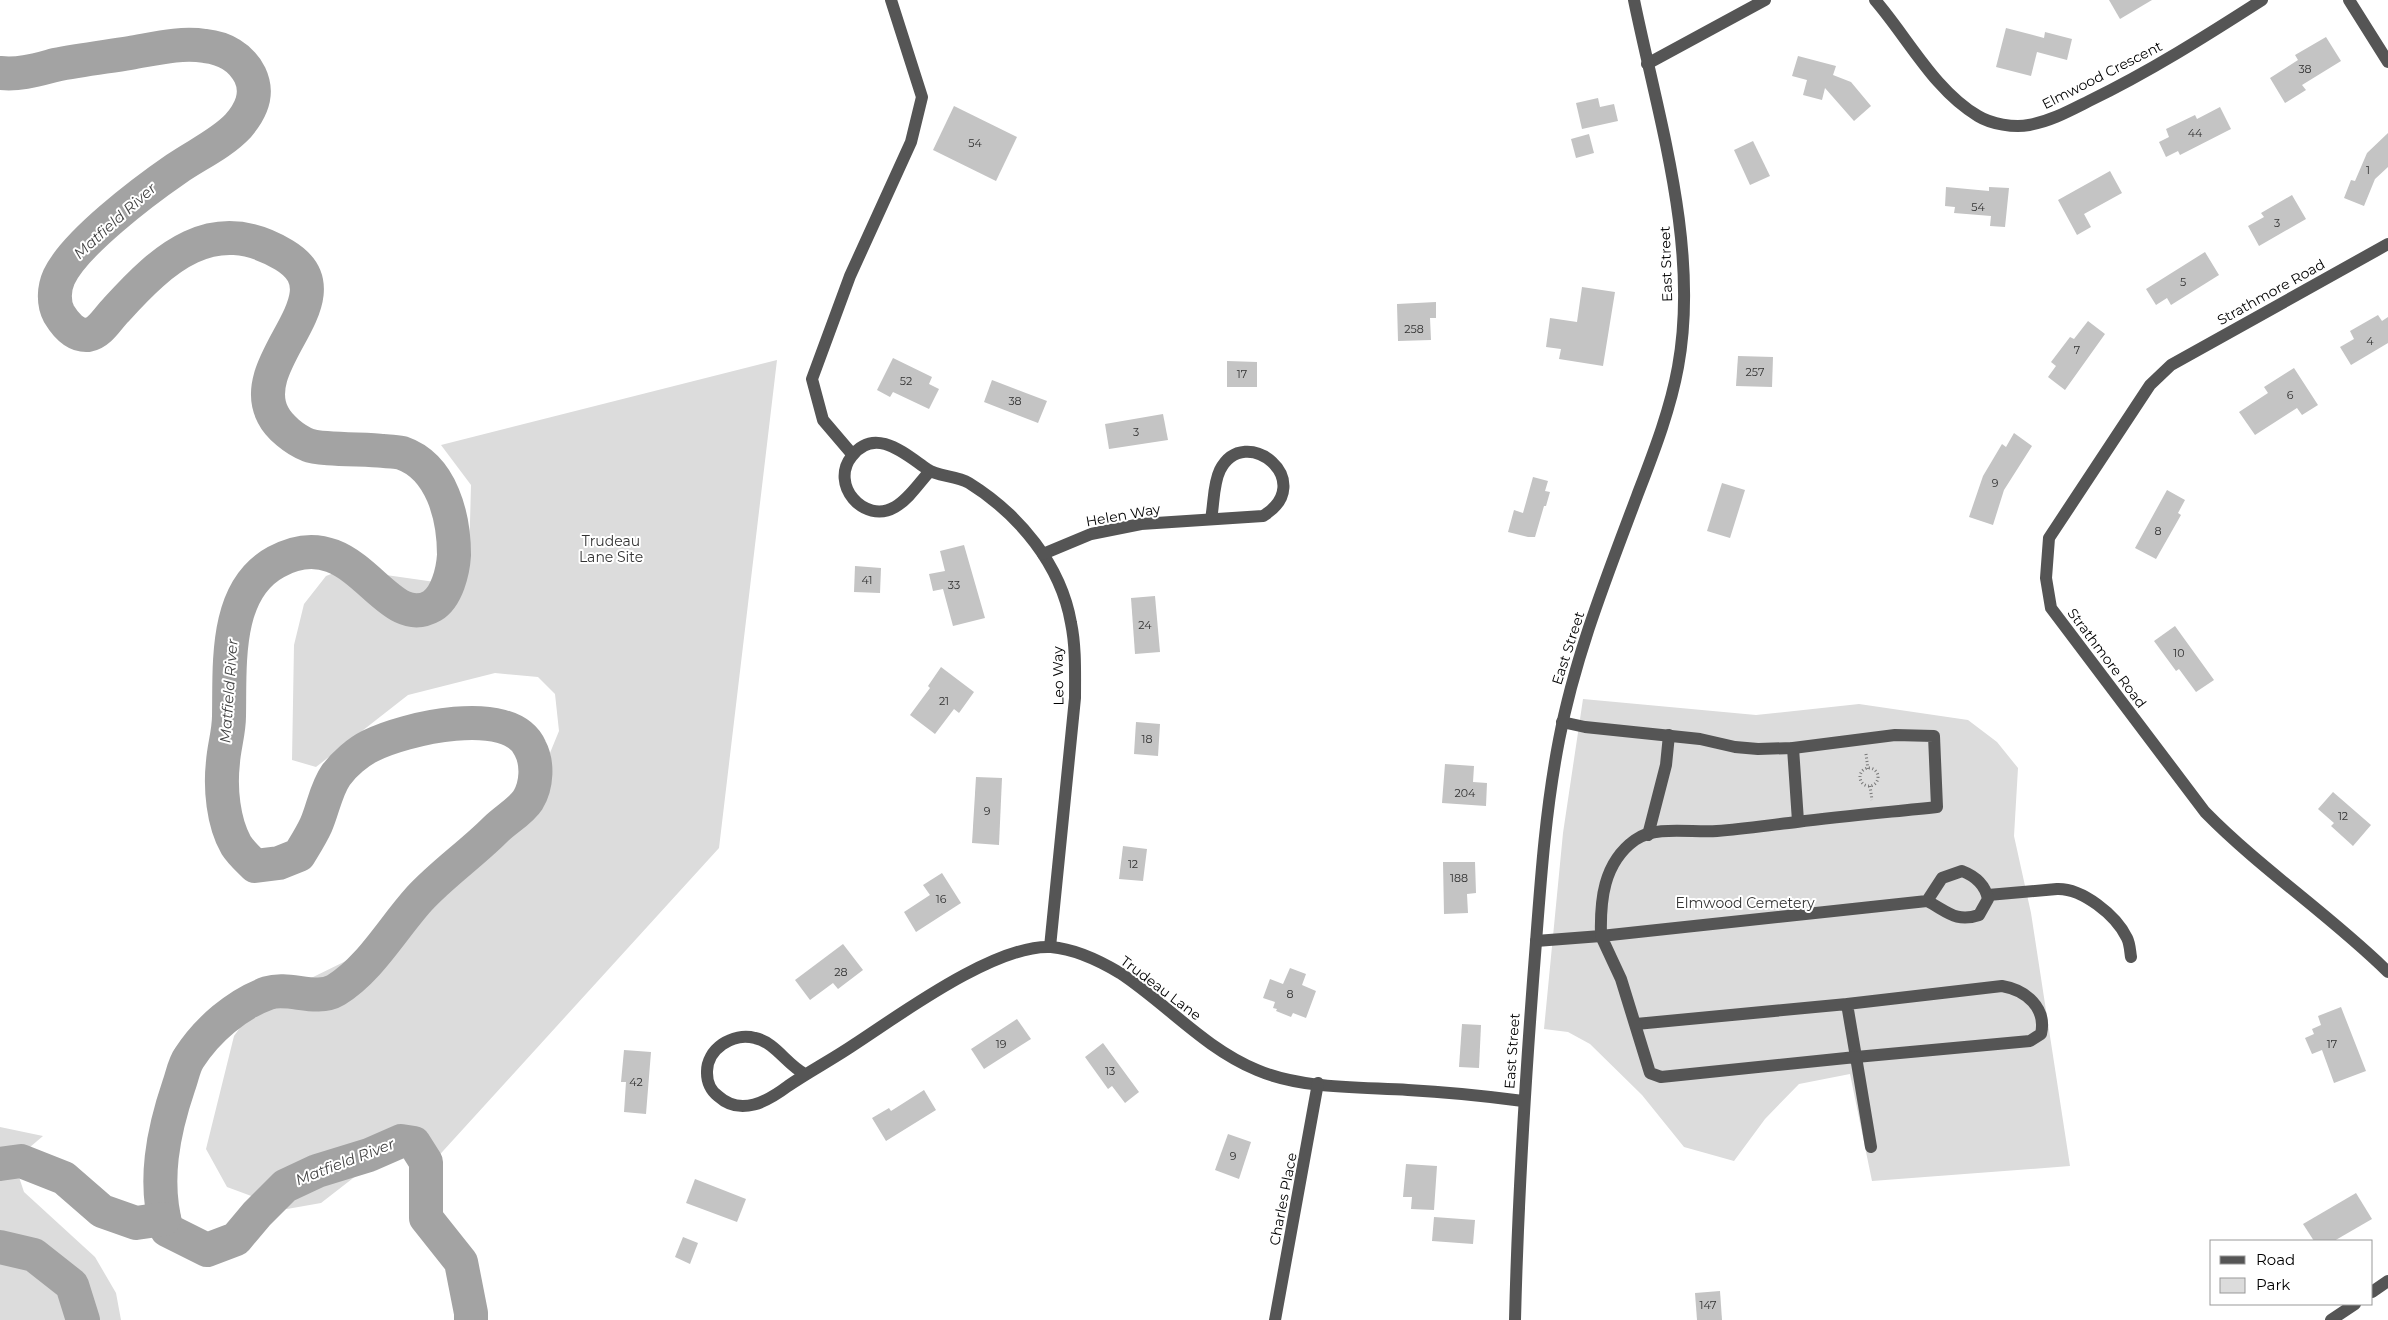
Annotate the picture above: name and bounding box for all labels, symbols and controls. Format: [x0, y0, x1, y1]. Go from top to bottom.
street label: Elmwood Crescent [2039, 37, 2165, 113]
house number: 38 [2298, 62, 2312, 76]
house number: 44 [2188, 126, 2203, 140]
house number: 54 [968, 136, 982, 150]
house number: 1 [2366, 163, 2370, 177]
water label: Matfield River [69, 178, 161, 263]
house number: 54 [1971, 200, 1985, 214]
house number: 3 [2274, 216, 2280, 230]
street label: East Street [1656, 225, 1676, 302]
street label: Strathmore Road [2214, 255, 2328, 329]
house number: 5 [2180, 275, 2186, 289]
house number: 258 [1404, 322, 1424, 336]
house number: 4 [2366, 334, 2374, 348]
house number: 7 [2074, 343, 2080, 357]
house number: 257 [1746, 365, 1764, 379]
house number: 17 [1237, 367, 1247, 381]
house number: 52 [900, 374, 912, 388]
house number: 6 [2287, 388, 2294, 402]
house number: 38 [1008, 394, 1022, 408]
house number: 3 [1133, 425, 1139, 439]
house number: 9 [1992, 476, 1999, 490]
street label: Helen Way [1084, 500, 1162, 530]
house number: 8 [2154, 524, 2162, 538]
park label: Trudeau Lane Site [579, 532, 643, 566]
house number: 41 [862, 573, 872, 587]
house number: 33 [948, 578, 960, 592]
street label: Strathmore Road [2064, 604, 2150, 712]
street label: East Street [1548, 609, 1588, 687]
house number: 24 [1138, 618, 1152, 632]
water label: Matfield River [215, 637, 242, 744]
street label: Leo Way [1048, 646, 1068, 706]
house number: 10 [2173, 646, 2185, 660]
house number: 21 [939, 694, 949, 708]
house number: 18 [1142, 732, 1153, 746]
house number: 204 [1455, 786, 1476, 800]
house number: 9 [984, 804, 991, 818]
house number: 12 [2338, 809, 2348, 823]
house number: 12 [1128, 857, 1138, 871]
house number: 188 [1450, 871, 1468, 885]
house number: 16 [936, 892, 947, 906]
park label: Elmwood Cemetery [1675, 894, 1815, 912]
street label: Trudeau Lane [1117, 952, 1205, 1024]
house number: 28 [834, 965, 848, 979]
house number: 8 [1286, 987, 1294, 1001]
street label: East Street [1500, 1012, 1524, 1090]
house number: 19 [996, 1037, 1007, 1051]
house number: 17 [2327, 1037, 2337, 1051]
house number: 13 [1105, 1064, 1115, 1078]
house number: 42 [629, 1075, 643, 1089]
water label: Matfield River [293, 1134, 398, 1189]
house number: 9 [1230, 1149, 1237, 1163]
street label: Charles Place [1265, 1151, 1301, 1247]
legend [2210, 1240, 2373, 1305]
text: Road [2256, 1250, 2295, 1269]
text: Park [2256, 1275, 2290, 1294]
house number: 147 [1699, 1298, 1717, 1312]

